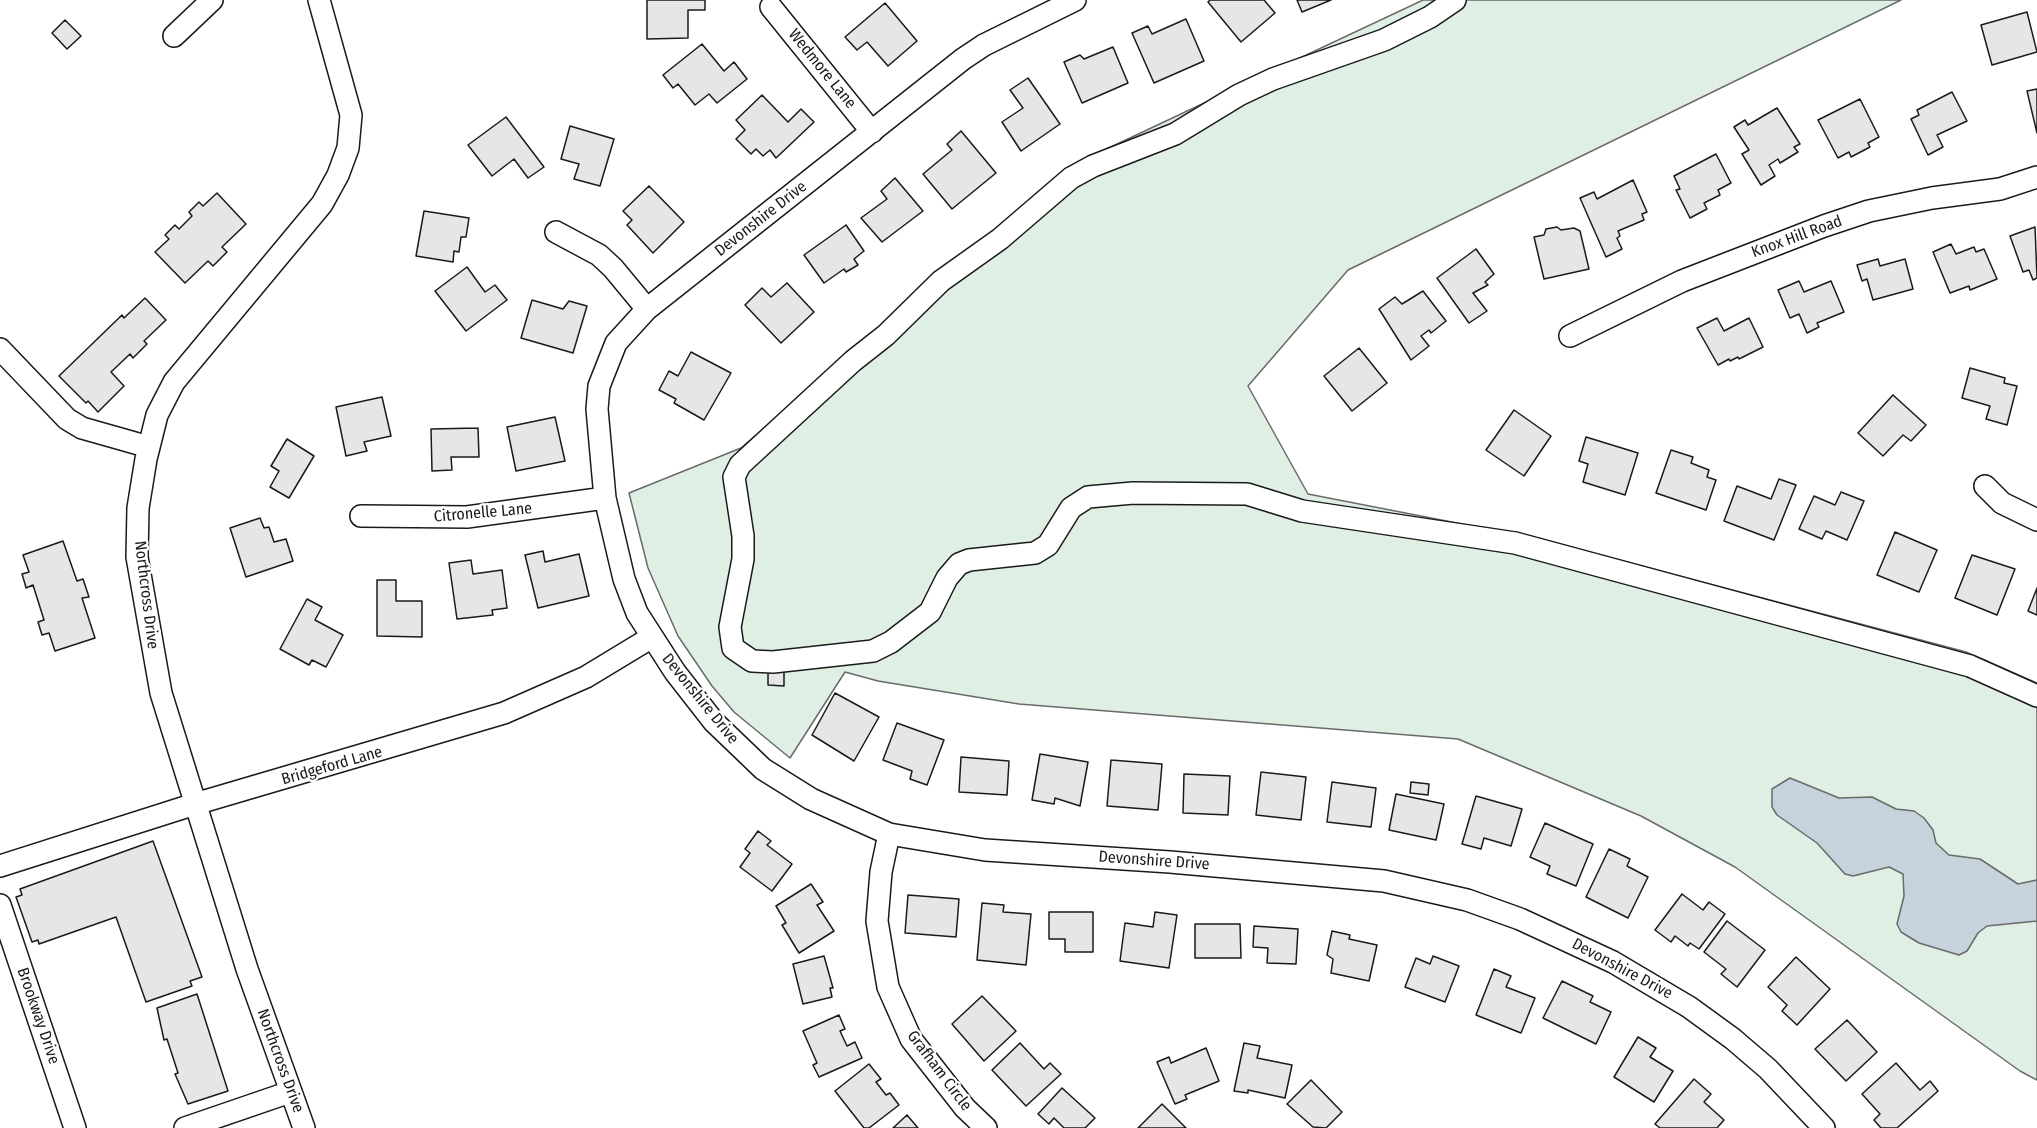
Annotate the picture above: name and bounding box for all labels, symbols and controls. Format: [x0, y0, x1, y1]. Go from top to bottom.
street label: Wedmore Lane [784, 25, 860, 113]
street label: Devonshire Drive [711, 177, 811, 261]
street label: Knox Hill Road [1749, 212, 1845, 262]
street label: Citronelle Lane [433, 499, 533, 527]
street label: Northcross Drive [130, 540, 162, 650]
street label: Devonshire Drive [658, 650, 742, 748]
street label: Bridgeford Lane [279, 742, 385, 790]
street label: Devonshire Drive [1098, 848, 1210, 874]
street label: Devonshire Drive [1568, 934, 1676, 1004]
street label: Brookway Drive [13, 965, 63, 1067]
street label: Northcross Drive [252, 1007, 308, 1115]
street label: Grafham Circle [903, 1027, 975, 1115]

